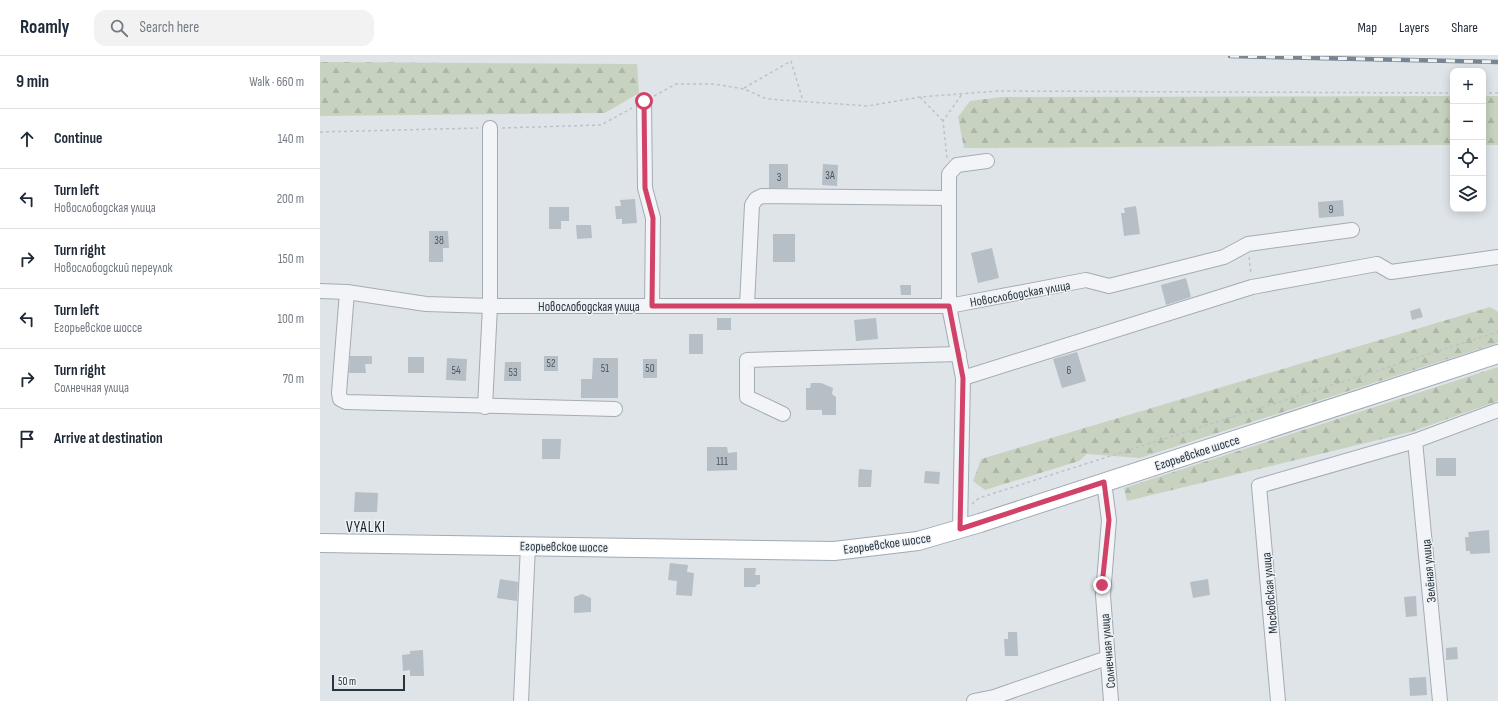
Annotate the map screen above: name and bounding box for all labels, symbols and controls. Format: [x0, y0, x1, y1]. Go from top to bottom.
search box [94, 10, 374, 46]
text: Roamly [20, 16, 70, 39]
icon: search [108, 17, 130, 39]
text: Search here [140, 18, 199, 37]
text: Map [1357, 19, 1377, 36]
text: Layers [1399, 19, 1429, 36]
text: Share [1451, 19, 1478, 36]
map controls [1450, 68, 1486, 212]
button: + [1450, 68, 1486, 104]
text: 9 min [16, 72, 49, 92]
text: Walk · 660 m [249, 74, 304, 90]
route start [635, 92, 653, 110]
button: − [1450, 104, 1486, 140]
icon: ahead [16, 128, 38, 150]
text: Continue [54, 129, 103, 148]
text: 140 m [278, 131, 304, 147]
button: locate [1450, 140, 1486, 176]
house number: 3А [825, 169, 835, 182]
house number: 3 [777, 171, 782, 184]
button: layers [1450, 176, 1486, 212]
text: Turn left [54, 181, 99, 200]
icon: left [16, 188, 38, 210]
text: 200 m [277, 191, 304, 207]
text: Новослободская улица [54, 200, 156, 216]
house number: 9 [1329, 203, 1334, 216]
house number: 38 [434, 234, 444, 247]
text: Turn right [54, 241, 106, 260]
icon: right [16, 248, 38, 270]
text: 150 m [278, 251, 304, 267]
text: Новослободский переулок [54, 260, 172, 276]
street label: Новослободская улица [969, 277, 1072, 311]
street label: Новослободская улица [538, 299, 640, 315]
text: Turn left [54, 301, 99, 320]
icon: left [16, 308, 38, 330]
text: 100 m [277, 311, 304, 327]
text: Егорьевское шоссе [54, 320, 142, 336]
house number: 52 [547, 357, 556, 370]
text: Turn right [54, 361, 106, 380]
house number: 51 [601, 362, 609, 375]
house number: 50 [645, 362, 655, 375]
house number: 54 [451, 364, 461, 377]
house number: 6 [1067, 364, 1072, 377]
house number: 53 [508, 366, 518, 379]
icon: right [16, 368, 38, 390]
text: 70 m [283, 371, 304, 387]
text: Солнечная улица [54, 380, 129, 396]
icon: arrive [16, 428, 38, 450]
text: Arrive at destination [54, 429, 163, 448]
street label: Егорьевское шоссе [1153, 432, 1242, 474]
house number: 111 [716, 455, 728, 468]
district label: VYALKI [346, 518, 386, 537]
street label: Егорьевское шоссе [842, 530, 932, 558]
street label: Егорьевское шоссе [520, 538, 608, 556]
street label: Зелёная улица [1418, 538, 1440, 603]
street label: Московская улица [1258, 552, 1282, 634]
route end [1093, 576, 1111, 594]
street label: Солнечная улица [1097, 613, 1119, 689]
scale bar [332, 673, 405, 692]
text: 50 m [338, 675, 356, 688]

